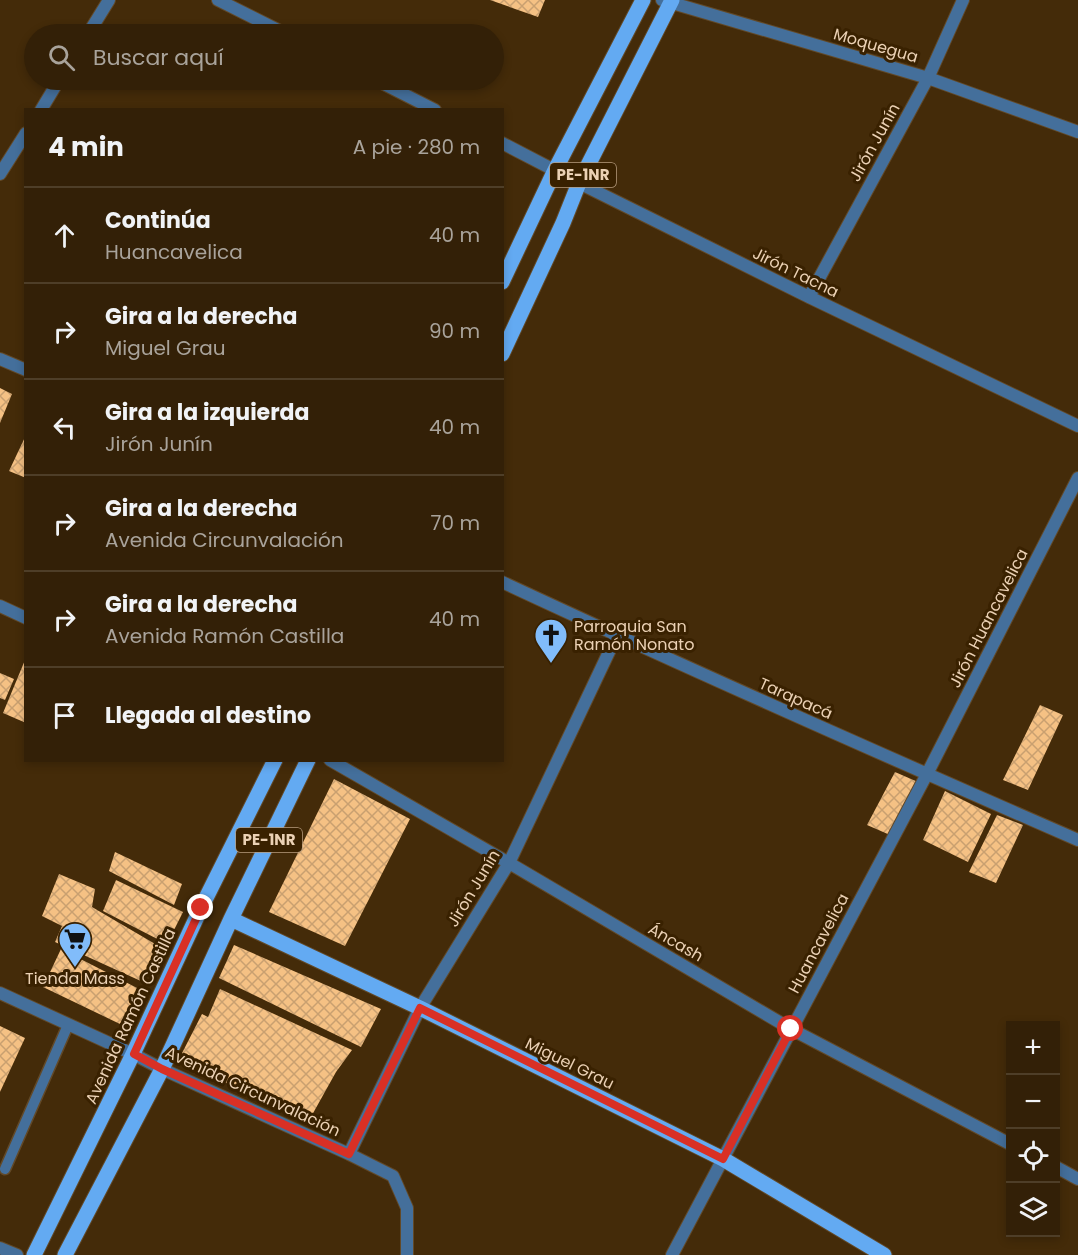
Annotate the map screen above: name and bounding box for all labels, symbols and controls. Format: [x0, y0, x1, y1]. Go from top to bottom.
street label: Moquegua [831, 22, 921, 69]
search box [24, 24, 504, 90]
icon: search [45, 41, 78, 74]
text: Buscar aquí [93, 42, 224, 73]
street label: Jirón Junín [843, 99, 905, 186]
text: 4 min [48, 129, 124, 165]
text: A pie · 280 m [353, 133, 480, 161]
road number: PE-1NR [550, 163, 616, 187]
text: Continúa [105, 205, 211, 236]
icon: ahead [48, 219, 81, 252]
text: 40 m [429, 221, 480, 249]
text: Huancavelica [105, 238, 243, 266]
street label: Jirón Tacna [749, 242, 843, 303]
text: Gira a la derecha [105, 301, 298, 332]
icon: right [48, 315, 81, 348]
text: 90 m [429, 317, 480, 345]
text: Miguel Grau [105, 334, 225, 362]
text: Gira a la izquierda [105, 397, 309, 428]
icon: left [48, 411, 81, 444]
text: 40 m [429, 413, 480, 441]
text: Jirón Junín [105, 430, 213, 458]
text: Gira a la derecha [105, 493, 298, 524]
icon: right [48, 507, 81, 540]
text: 70 m [431, 509, 480, 537]
text: Avenida Circunvalación [105, 526, 344, 554]
street label: Jirón Huancavelica [943, 545, 1034, 692]
text: Gira a la derecha [105, 589, 298, 620]
icon: right [48, 603, 81, 636]
text: 40 m [429, 605, 480, 633]
place label: Parroquia San Ramón Nonato [574, 615, 694, 656]
church icon: Parroquia San Ramón Nonato [533, 617, 569, 664]
text: Avenida Ramón Castilla [105, 622, 344, 650]
street label: Tarapacá [755, 672, 836, 725]
icon: arrive [48, 699, 81, 732]
text: Llegada al destino [105, 700, 311, 731]
road number: PE-1NR [236, 828, 302, 852]
street label: Jirón Junín [441, 845, 506, 931]
street label: Huancavelica [782, 889, 854, 997]
route end [187, 894, 213, 920]
street label: Áncash [644, 917, 708, 967]
supermarket icon: Tienda Mass [57, 921, 93, 968]
street label: Avenida Ramón Castilla [80, 925, 181, 1108]
place label: Tienda Mass [25, 967, 125, 990]
route start [777, 1015, 803, 1041]
map controls [1006, 1021, 1060, 1237]
button: + [1006, 1021, 1060, 1075]
street label: Miguel Grau [521, 1032, 618, 1095]
street label: Avenida Circunvalación [161, 1041, 344, 1142]
button: − [1006, 1075, 1060, 1129]
button: locate [1006, 1129, 1060, 1183]
button: layers [1006, 1183, 1060, 1237]

